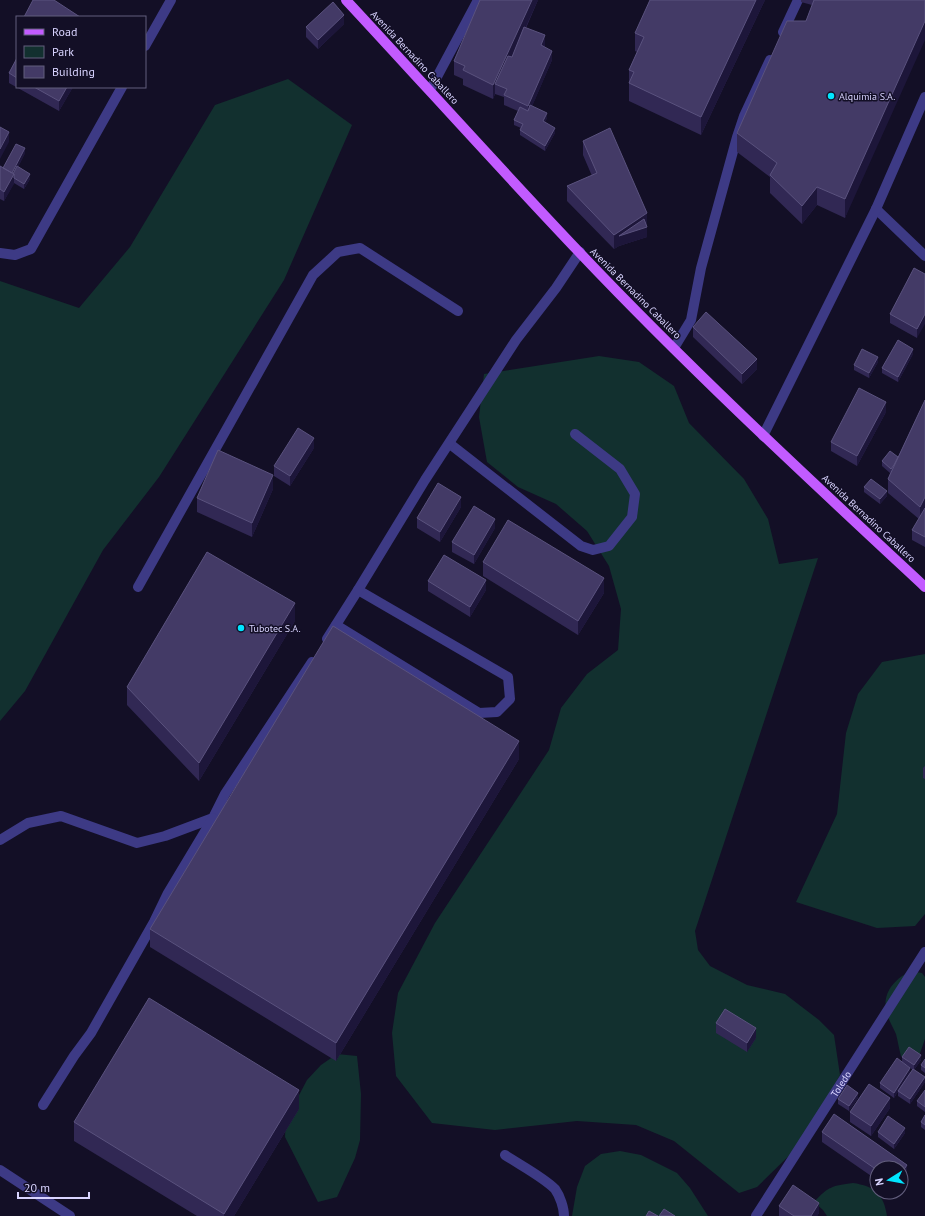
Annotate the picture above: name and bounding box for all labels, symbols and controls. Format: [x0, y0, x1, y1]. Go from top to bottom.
street label: Avenida Bernadino Caballero [368, 8, 461, 107]
legend [16, 16, 146, 88]
text: Road [52, 24, 77, 39]
text: Park [52, 44, 74, 59]
text: Building [52, 64, 95, 79]
place label: Alquimia S.A. [839, 90, 895, 103]
marker: Alquimia S.A. [826, 91, 836, 101]
street label: Avenida Bernadino Caballero [587, 245, 684, 342]
street label: Avenida Bernadino Caballero [819, 472, 918, 565]
place label: Tubotec S.A. [249, 622, 301, 635]
marker: Tubotec S.A. [236, 623, 246, 633]
street label: Toledo [828, 1069, 854, 1100]
north arrow [869, 1160, 909, 1200]
scale bar [18, 1174, 89, 1200]
text: N [872, 1177, 887, 1187]
text: 20 m [24, 1180, 50, 1195]

